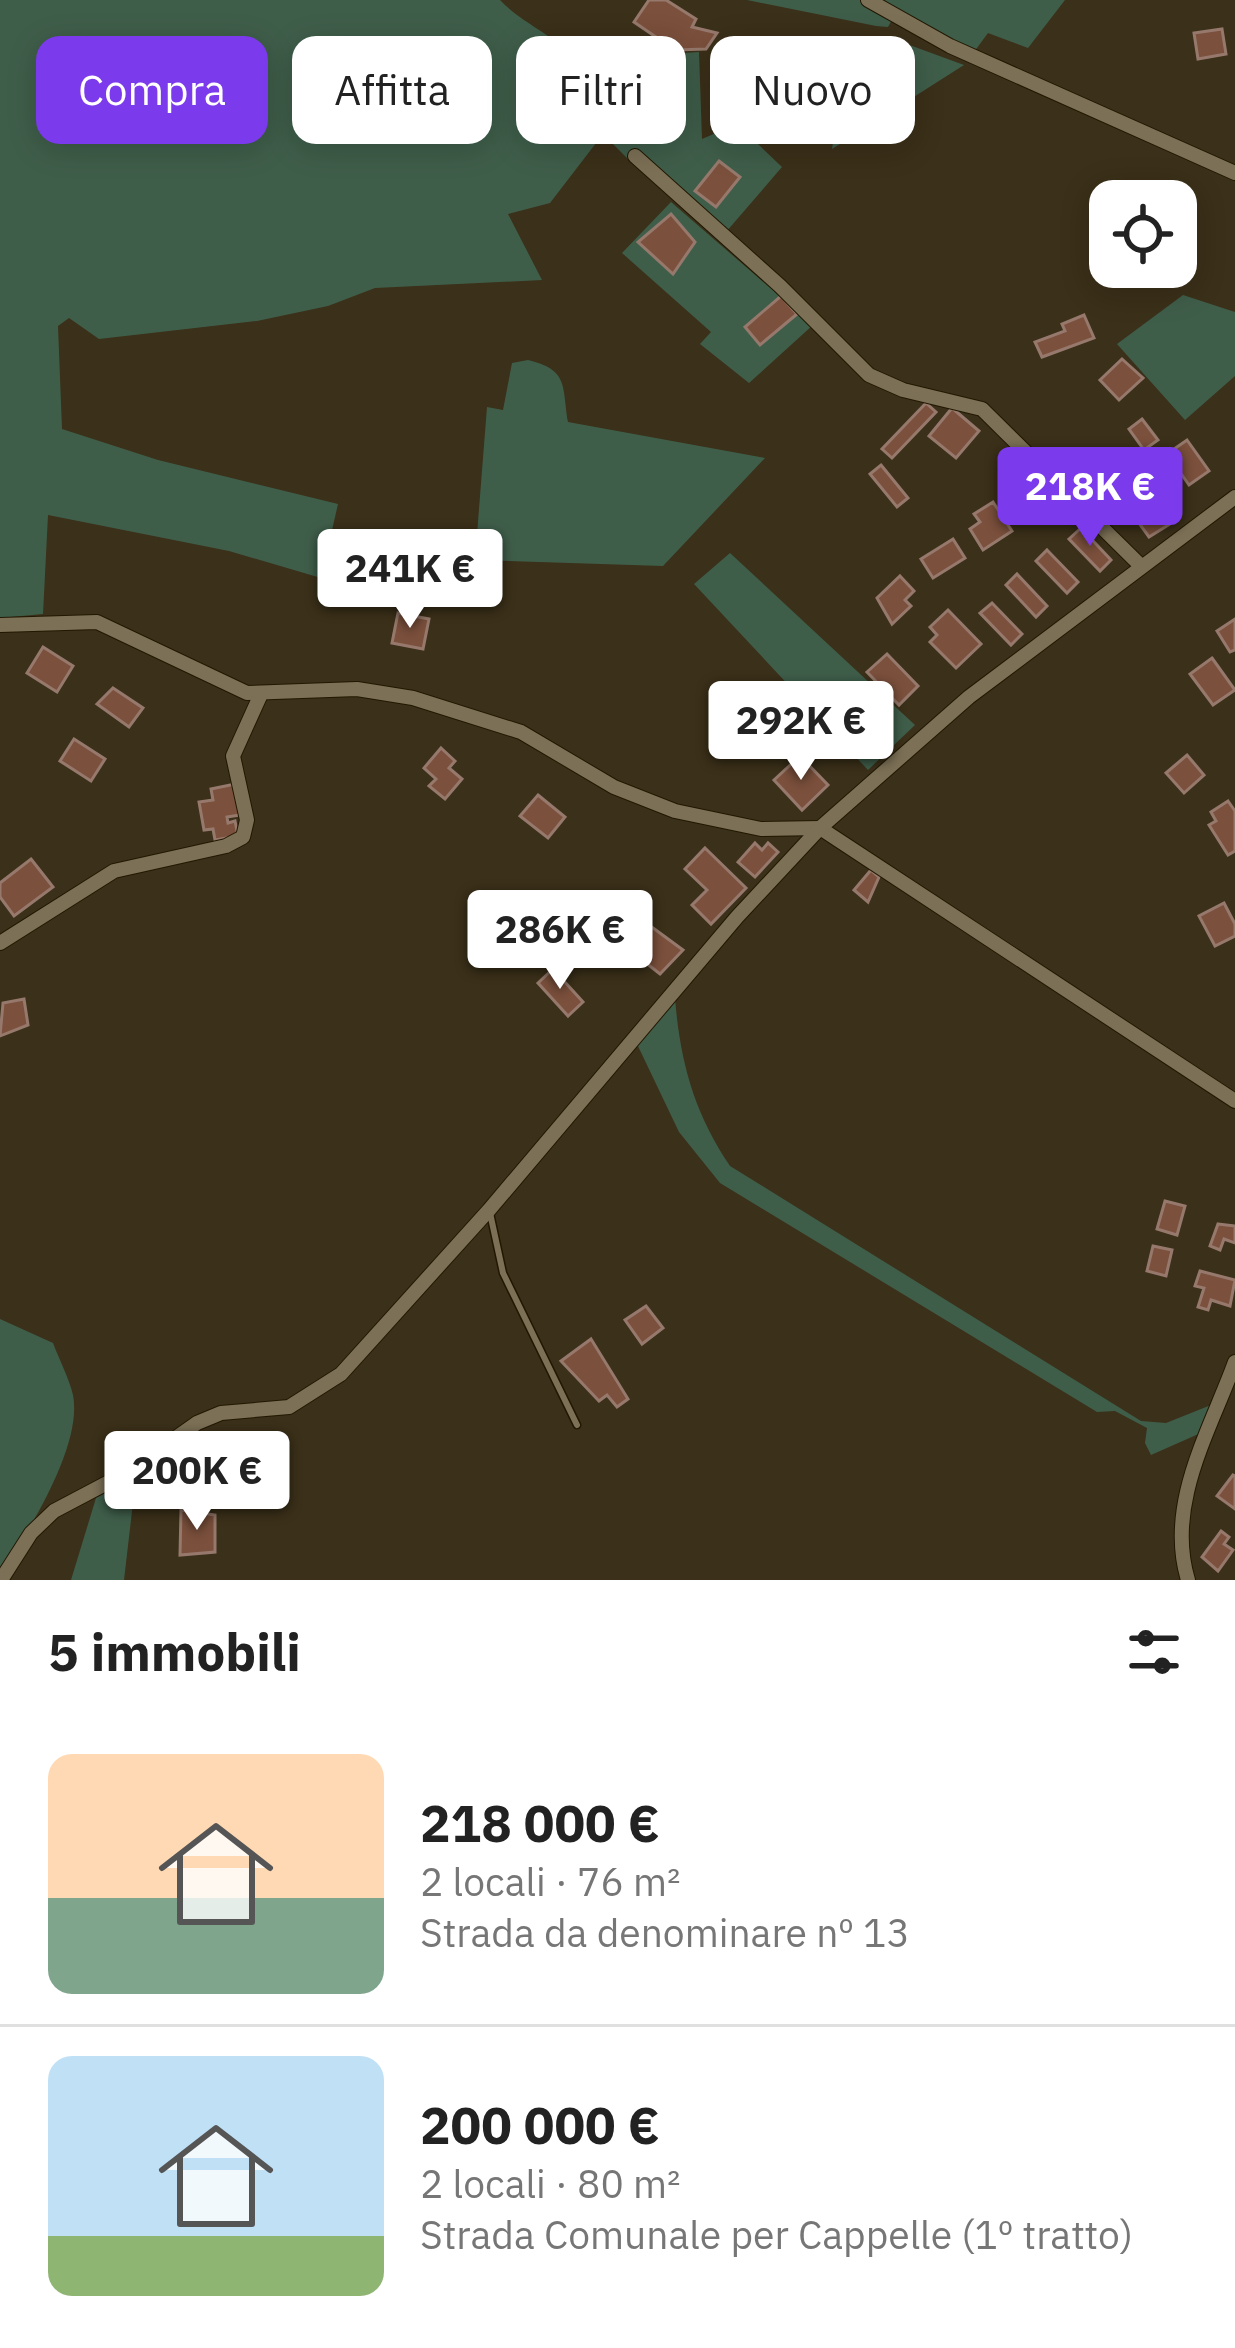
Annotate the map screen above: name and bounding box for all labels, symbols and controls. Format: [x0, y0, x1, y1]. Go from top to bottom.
chip: Compra [36, 36, 268, 144]
chip: Affitta [292, 36, 492, 144]
chip: Filtri [516, 36, 686, 144]
chip: Nuovo [710, 36, 915, 144]
map controls [1089, 180, 1197, 288]
button: locate [1089, 180, 1197, 288]
pin: 218K € [992, 447, 1188, 549]
text: 218K € [1024, 460, 1156, 511]
pin: 241K € [312, 529, 508, 631]
text: 241K € [344, 542, 476, 593]
pin: 292K € [703, 681, 899, 783]
text: 292K € [735, 694, 867, 745]
pin: 286K € [462, 890, 658, 992]
text: 286K € [494, 903, 626, 954]
pin: 200K € [99, 1431, 295, 1533]
text: 200K € [131, 1444, 263, 1495]
text: 5 immobili [48, 1619, 301, 1685]
icon: filters [1121, 1619, 1187, 1685]
text: 218 000 € [420, 1790, 660, 1856]
icon: home [144, 1802, 288, 1946]
text: 2 locali · 76 m² [420, 1856, 681, 1907]
text: Strada da denominare nº 13 [420, 1907, 910, 1958]
text: 200 000 € [420, 2092, 660, 2158]
icon: home [144, 2104, 288, 2248]
text: 2 locali · 80 m² [420, 2158, 681, 2209]
text: Strada Comunale per Cappelle (1º tratto) [420, 2209, 1133, 2260]

